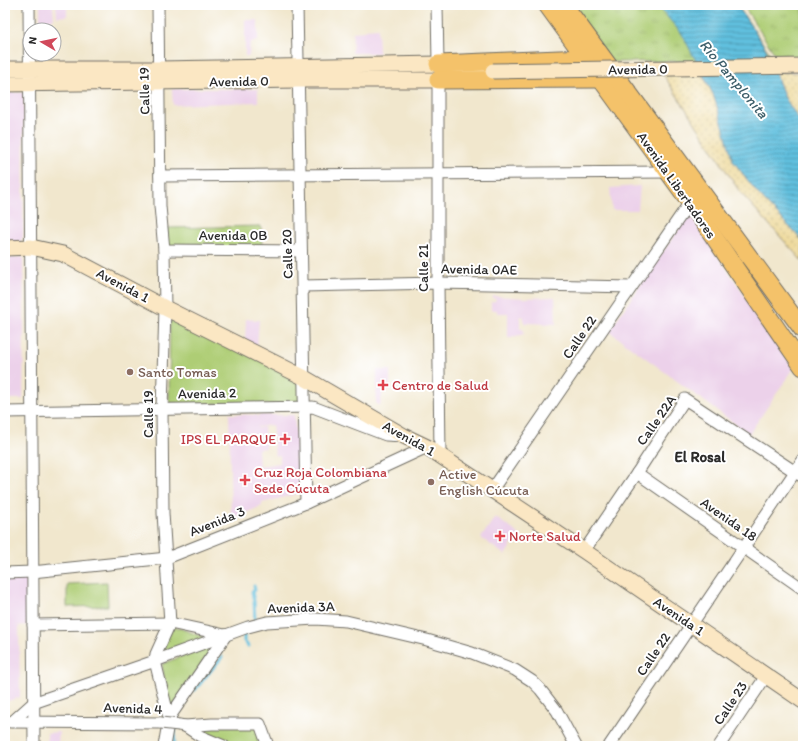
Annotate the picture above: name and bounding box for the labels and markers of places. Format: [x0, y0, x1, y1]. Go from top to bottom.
place label: Santo Tomas [138, 364, 217, 381]
marker: Santo Tomas [125, 367, 135, 377]
place label: Centro de Salud [392, 377, 489, 394]
marker: Centro de Salud [377, 379, 389, 391]
place label: IPS EL PARQUE [181, 431, 276, 448]
marker: IPS EL PARQUE [279, 433, 291, 445]
place label: Cruz Roja Colombiana Sede Cúcuta [254, 464, 387, 497]
place label: Active English Cúcuta [439, 466, 529, 499]
marker: Cruz Roja Colombiana Sede Cúcuta [239, 474, 251, 486]
marker: Active English Cúcuta [426, 477, 436, 487]
place label: Norte Salud [509, 528, 581, 545]
marker: Norte Salud [494, 530, 506, 542]

